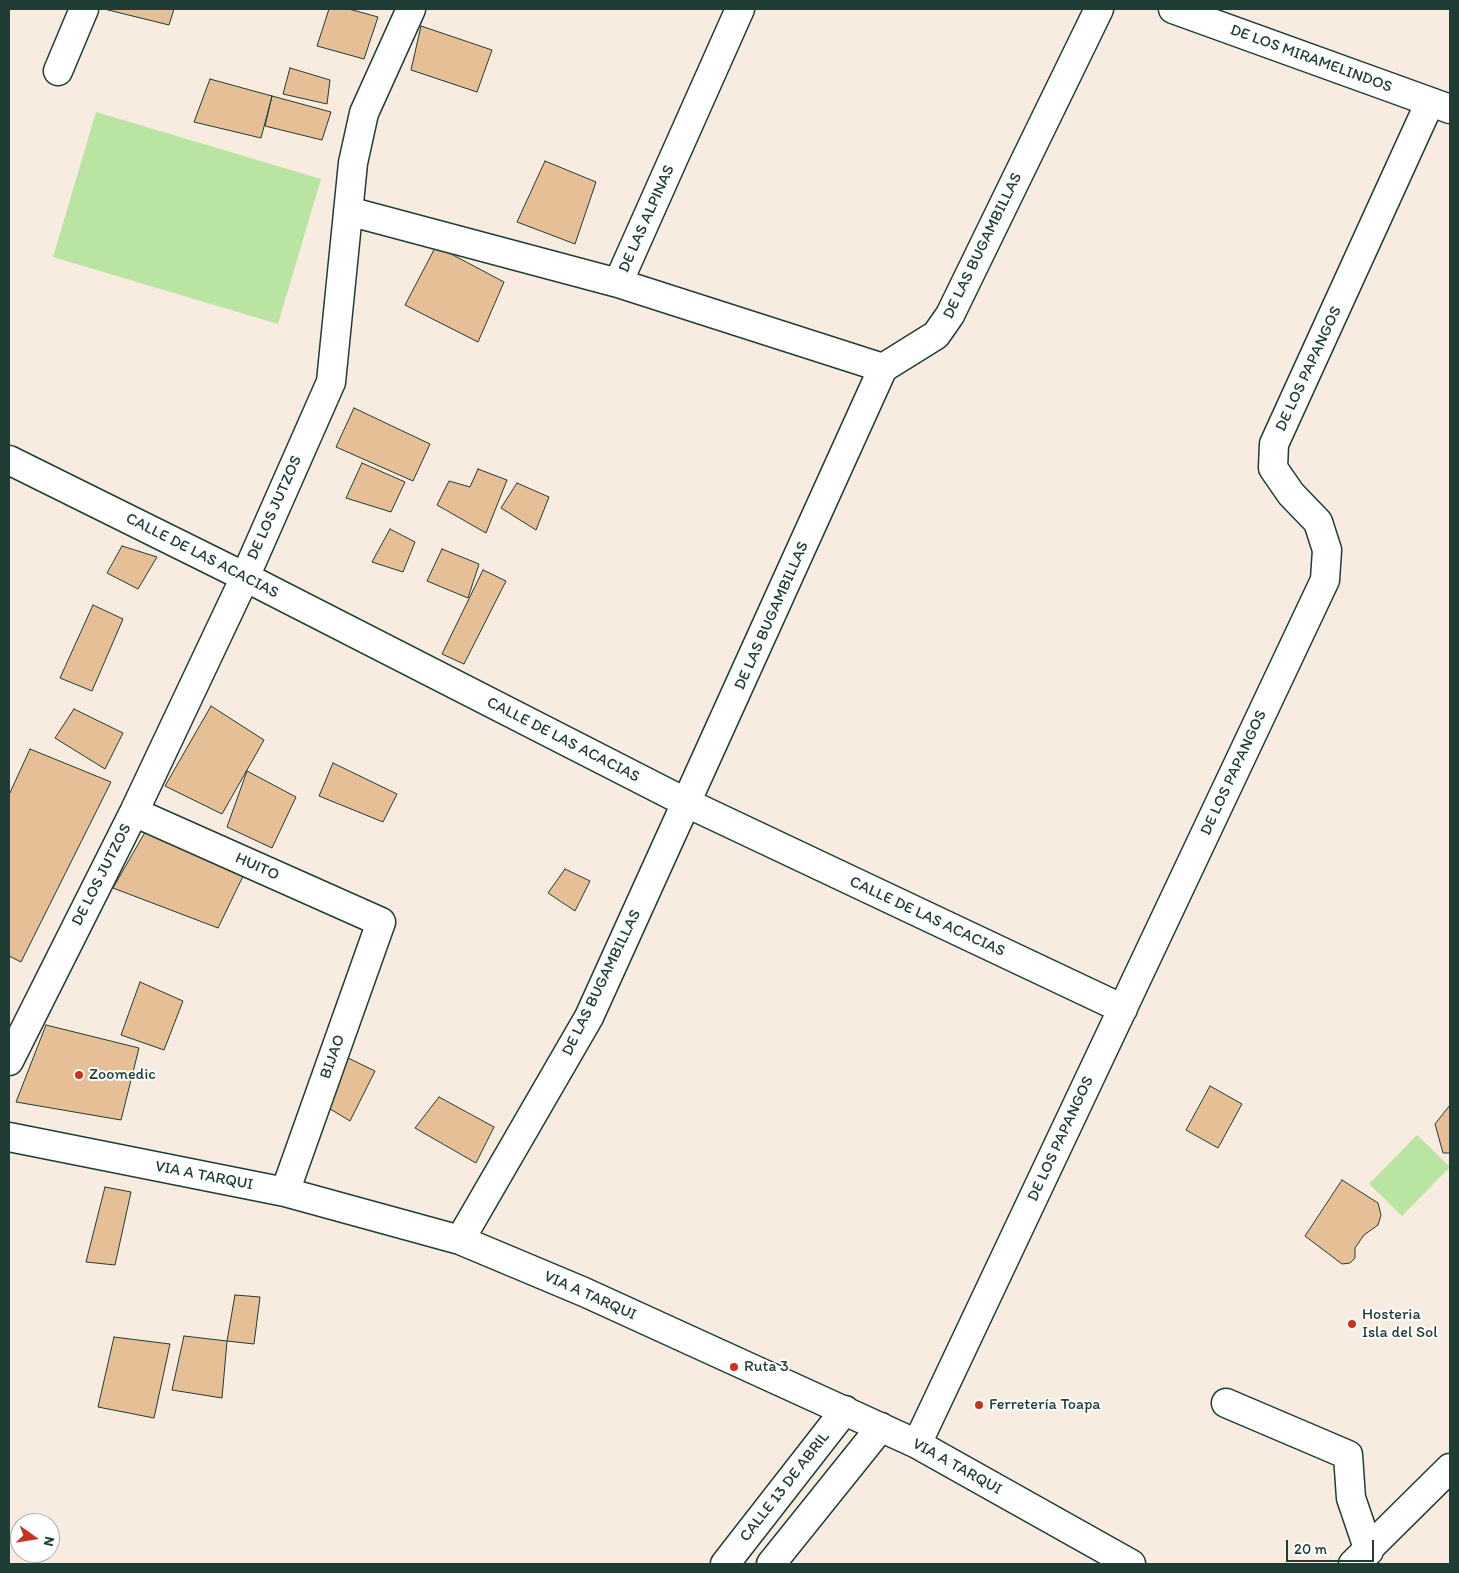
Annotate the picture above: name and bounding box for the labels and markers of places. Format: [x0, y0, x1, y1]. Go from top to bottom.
place label: Zoomedic [89, 1065, 156, 1085]
marker: Zoomedic [73, 1069, 85, 1081]
place label: Hosteria Isla del Sol [1362, 1305, 1438, 1343]
marker: Hosteria Isla del Sol [1346, 1318, 1358, 1330]
place label: Ruta 3 [744, 1357, 789, 1377]
marker: Ruta 3 [728, 1361, 740, 1373]
place label: Ferretería Toapa [989, 1395, 1101, 1415]
marker: Ferretería Toapa [973, 1399, 985, 1411]

